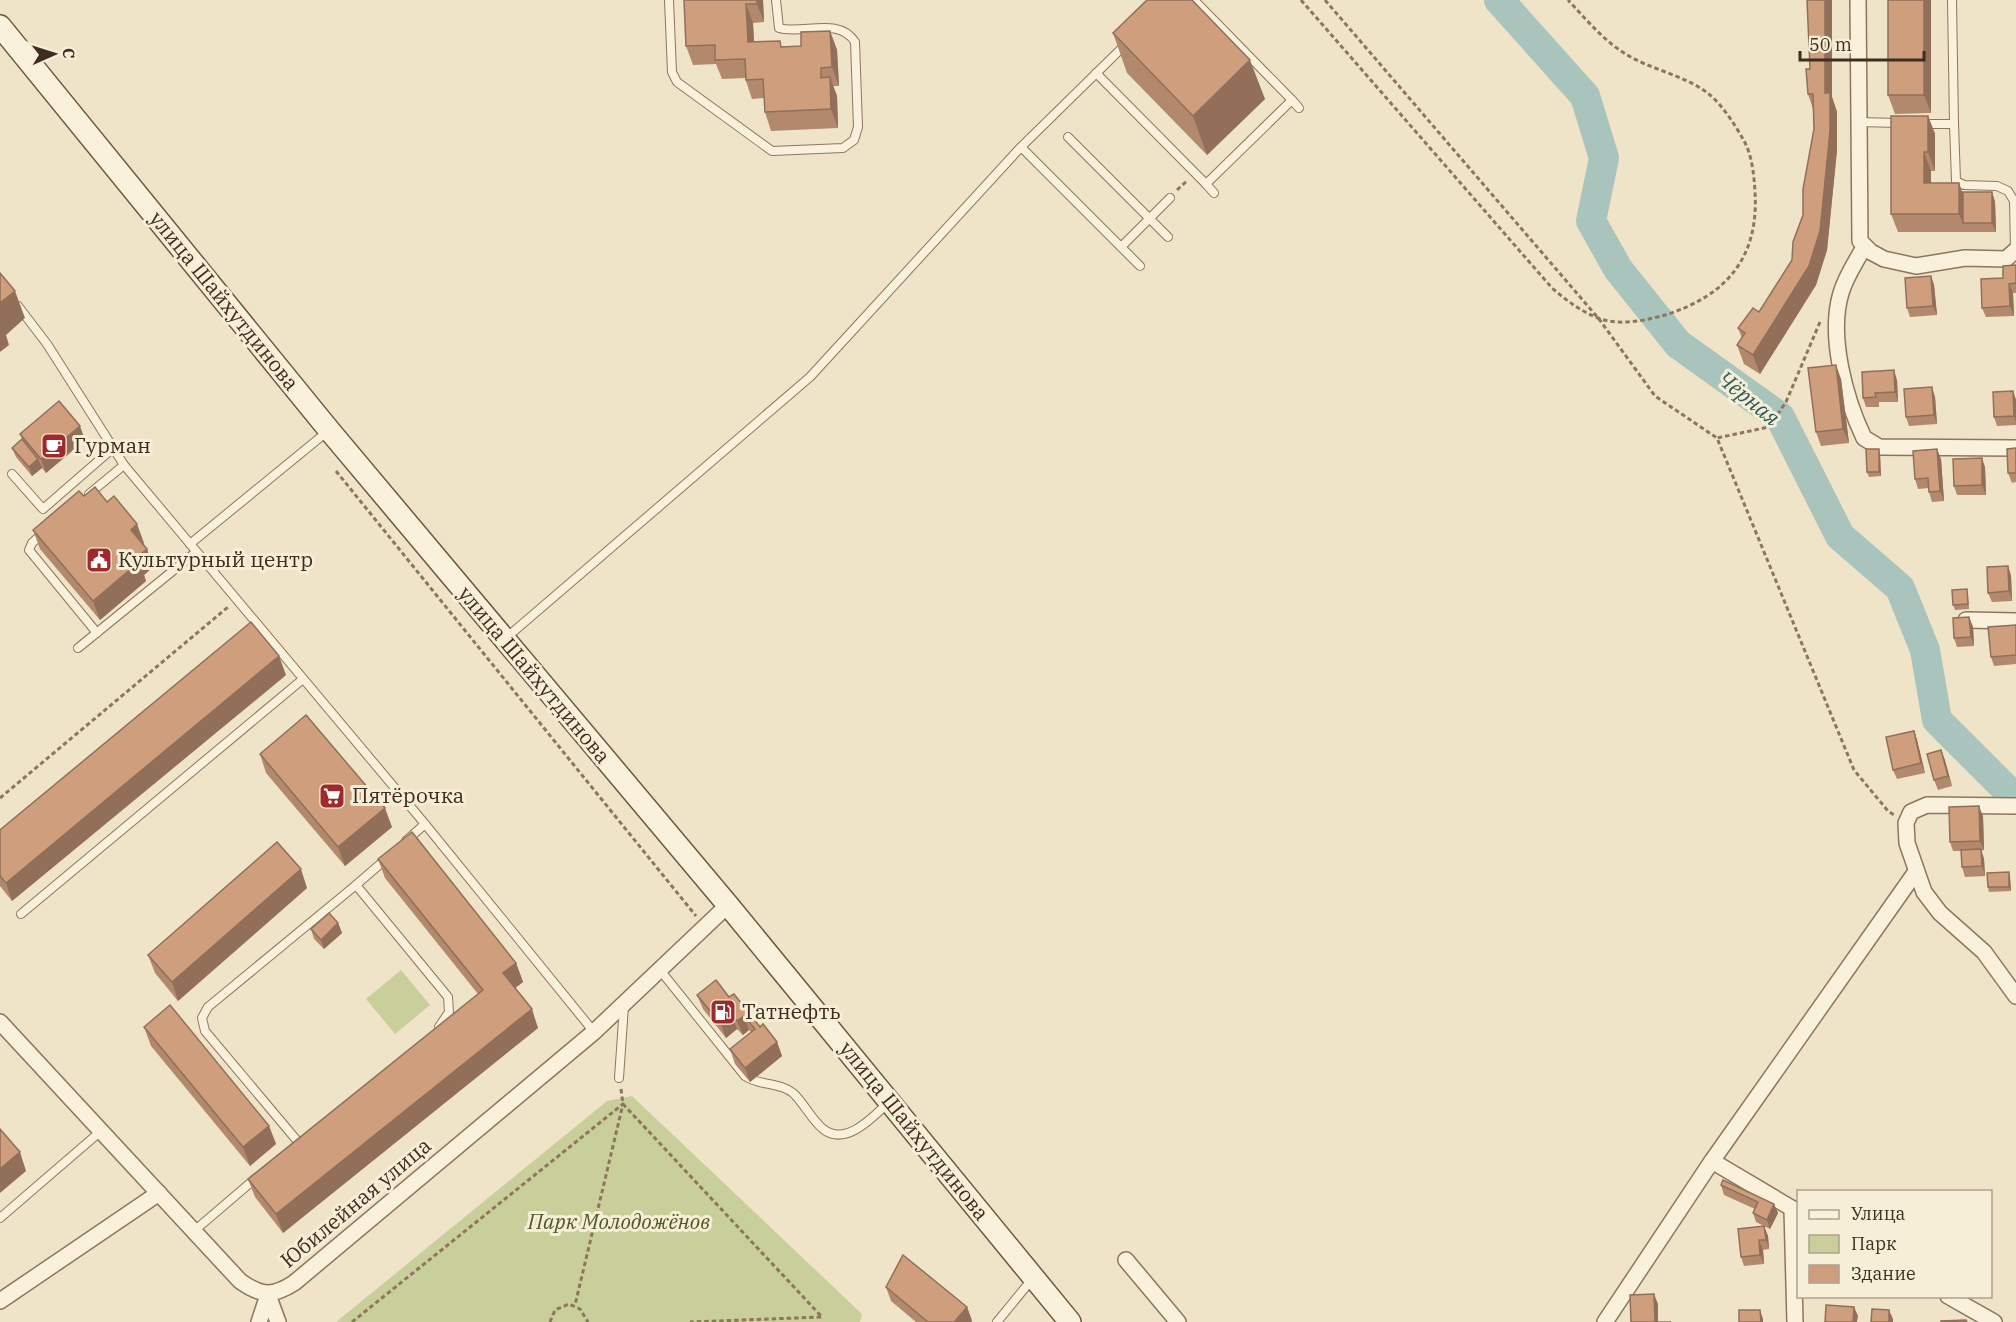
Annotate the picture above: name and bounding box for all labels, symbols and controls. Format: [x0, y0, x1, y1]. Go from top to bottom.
north arrow [24, 24, 84, 84]
scale bar [1800, 24, 1924, 62]
text: 50 m [1809, 33, 1852, 56]
text: С [59, 47, 79, 59]
street label: улица Шайхутдинова [144, 205, 306, 396]
water label: Чёрная [1712, 364, 1787, 432]
cafe icon: Гурман [39, 431, 69, 461]
place label: Гурман [74, 431, 151, 459]
public building icon: Культурный центр [84, 545, 114, 575]
place label: Культурный центр [118, 545, 313, 573]
street label: улица Шайхутдинова [452, 580, 617, 769]
supermarket icon: Пятёрочка [317, 781, 347, 811]
place label: Пятёрочка [352, 781, 464, 809]
fuel station icon: Татнефть [708, 997, 738, 1027]
place label: Татнефть [742, 997, 841, 1025]
street label: улица Шайхутдинова [834, 1035, 996, 1226]
street label: Юбилейная улица [274, 1131, 437, 1274]
legend [1797, 1190, 1992, 1298]
text: Улица [1851, 1202, 1906, 1225]
park label: Парк Молодожёнов [527, 1207, 710, 1235]
text: Парк [1851, 1232, 1897, 1255]
text: Здание [1851, 1262, 1916, 1285]

